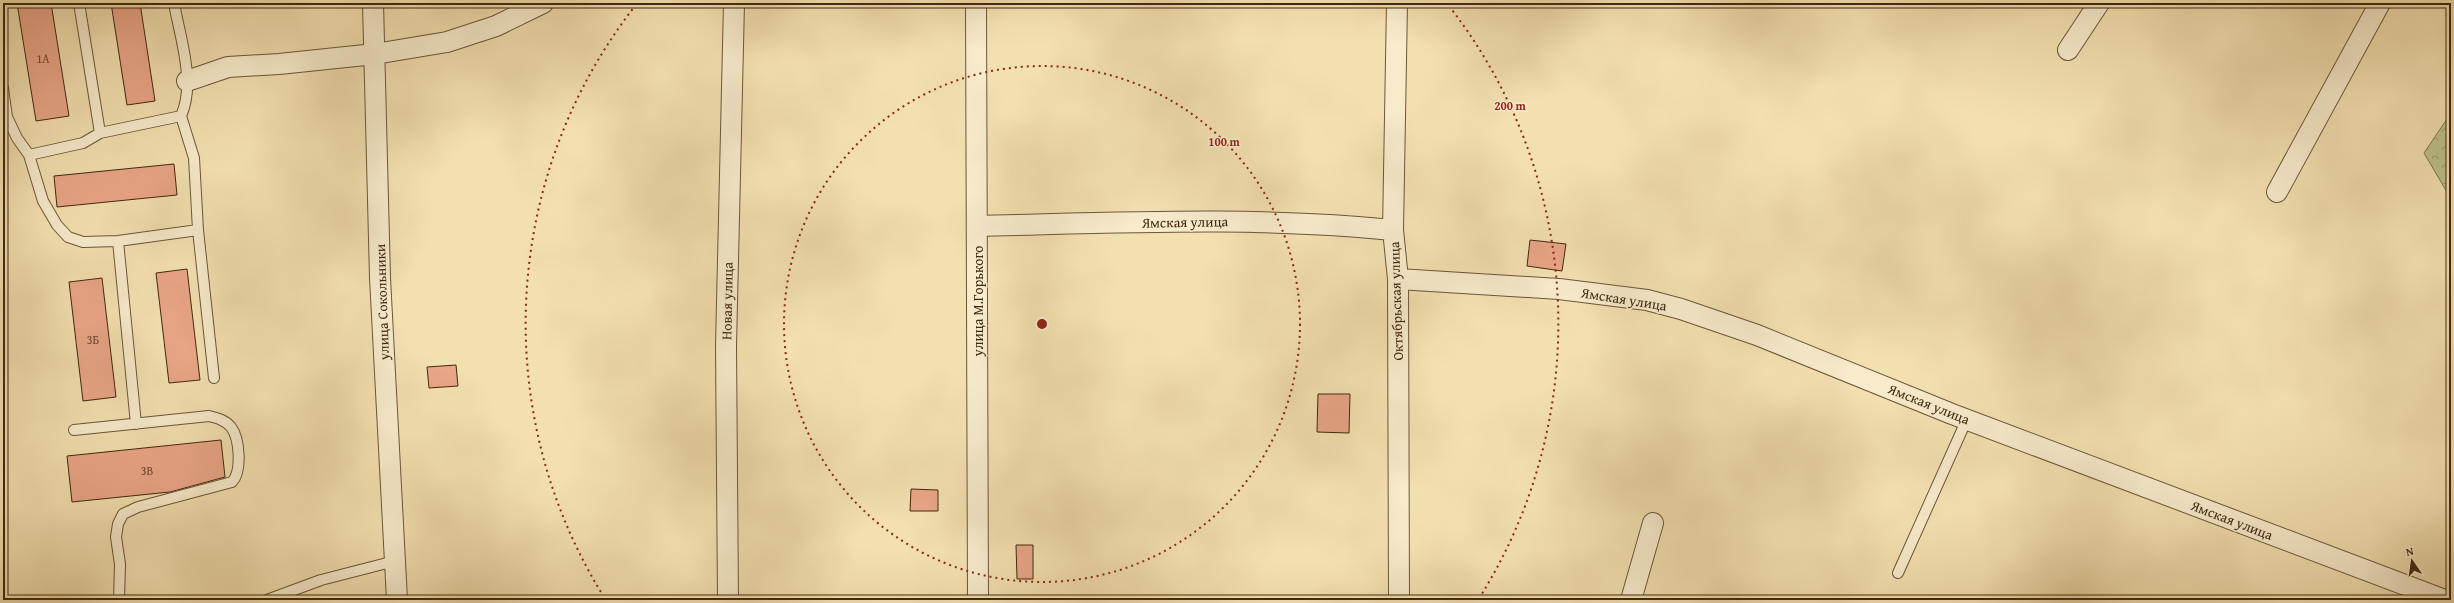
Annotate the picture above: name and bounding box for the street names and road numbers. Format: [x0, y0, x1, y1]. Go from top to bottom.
street label: Ямская улица [1141, 211, 1229, 233]
street label: Октябрьская улица [1384, 241, 1408, 361]
street label: улица Сокольники [370, 243, 394, 362]
street label: улица М.Горького [968, 246, 988, 357]
street label: Новая улица [716, 262, 738, 340]
street label: Ямская улица [1579, 282, 1669, 316]
street label: Ямская улица [1884, 378, 1973, 430]
street label: Ямская улица [2187, 495, 2276, 545]

